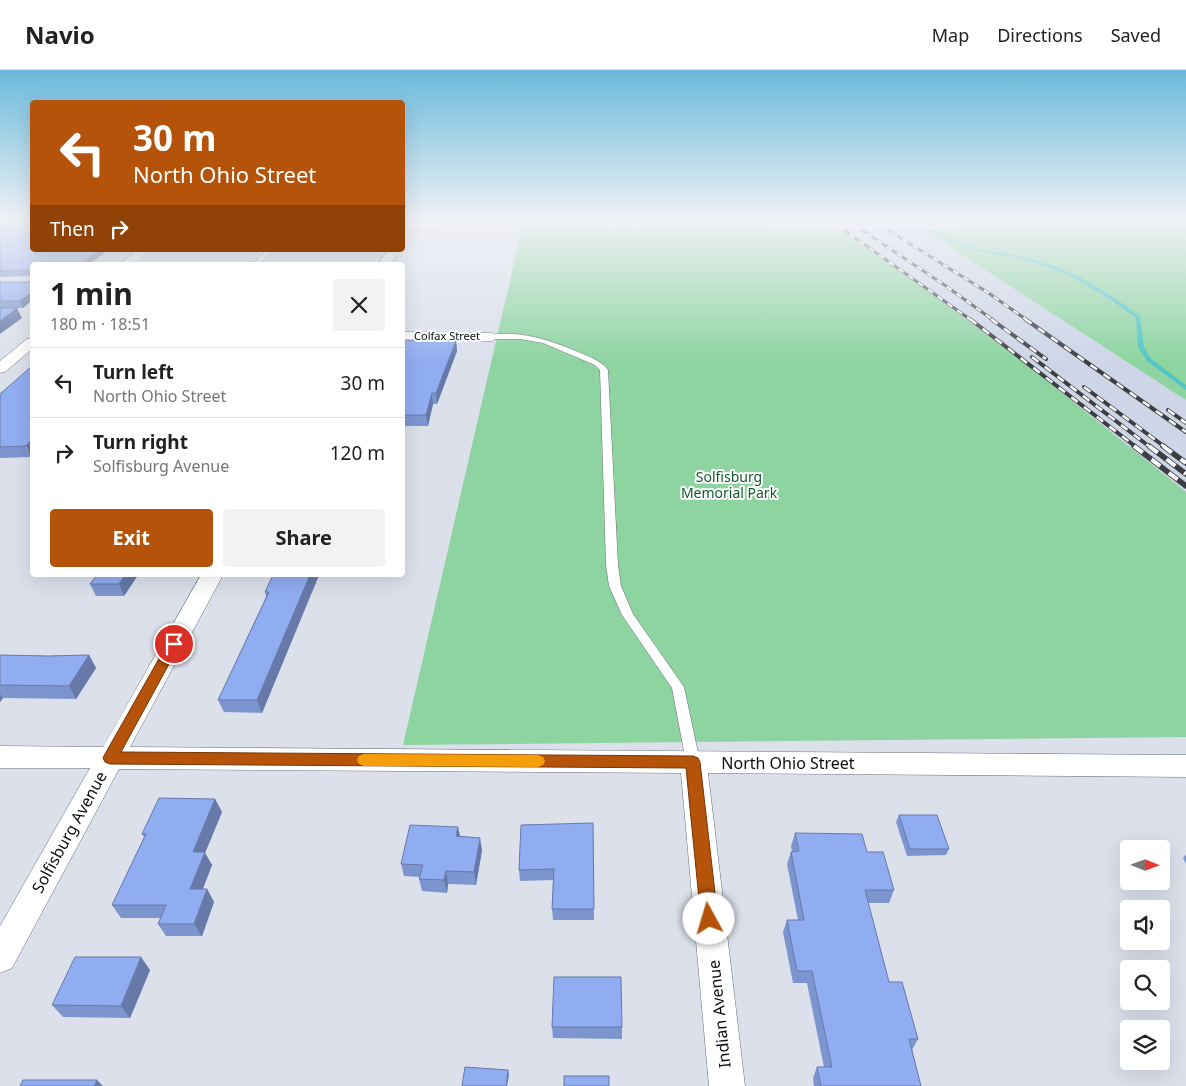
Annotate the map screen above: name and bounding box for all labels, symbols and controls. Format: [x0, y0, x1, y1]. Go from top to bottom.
text: Navio [25, 18, 95, 51]
text: Map [932, 23, 969, 47]
text: Directions [997, 23, 1083, 47]
text: Saved [1111, 23, 1161, 47]
text: 30 m [133, 114, 216, 161]
icon: left [50, 120, 115, 185]
text: North Ohio Street [133, 159, 316, 189]
icon: right [105, 215, 133, 243]
text: Then [50, 216, 95, 242]
text: 1 min [50, 273, 133, 314]
button: close [333, 279, 385, 331]
text: 180 m · 18:51 [50, 313, 150, 335]
street label: Colfax Street [414, 328, 480, 343]
text: Turn left [93, 359, 174, 385]
icon: left [50, 369, 78, 397]
text: 30 m [341, 370, 385, 396]
text: North Ohio Street [93, 385, 226, 407]
text: Turn right [93, 429, 188, 455]
icon: right [50, 439, 78, 467]
text: 120 m [330, 440, 385, 466]
text: Solfisburg Avenue [93, 455, 229, 477]
park label: Solfisburg Memorial Park [681, 467, 778, 502]
button: Exit [50, 509, 213, 567]
button: Share [223, 509, 385, 567]
pin [153, 623, 195, 665]
icon: arrive [160, 630, 188, 658]
street label: North Ohio Street [721, 752, 855, 774]
street label: Solfisburg Avenue [26, 767, 112, 897]
north arrow [1120, 840, 1170, 890]
map controls [1120, 840, 1170, 1070]
position arrow [682, 892, 734, 944]
button: sound [1120, 900, 1170, 950]
street label: Indian Avenue [702, 959, 736, 1069]
button: search [1120, 960, 1170, 1010]
button: layers [1120, 1020, 1170, 1070]

